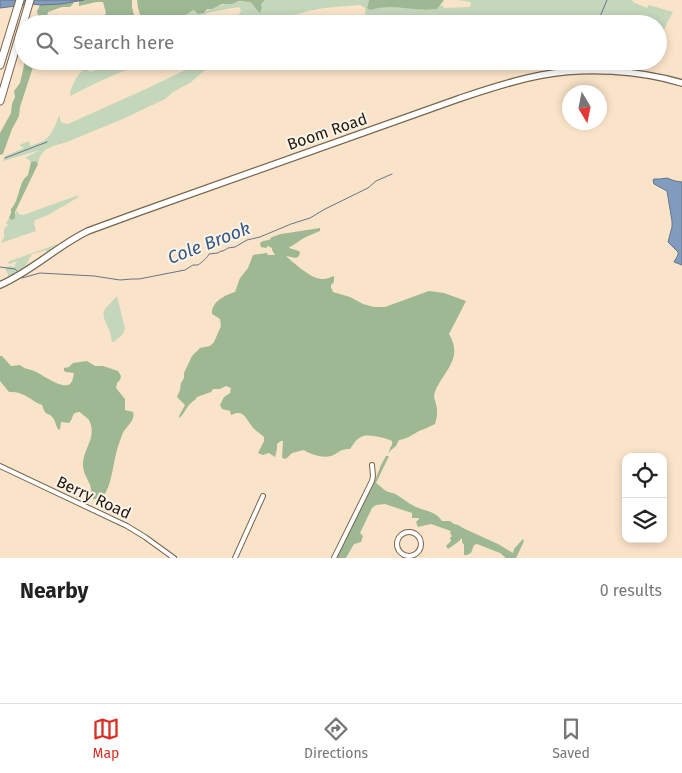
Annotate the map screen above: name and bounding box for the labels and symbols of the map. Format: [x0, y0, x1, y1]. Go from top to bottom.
north arrow [562, 85, 607, 130]
street label: Boom Road [285, 109, 370, 154]
water label: Cole Brook [165, 217, 254, 269]
street label: Berry Road [54, 472, 134, 523]

